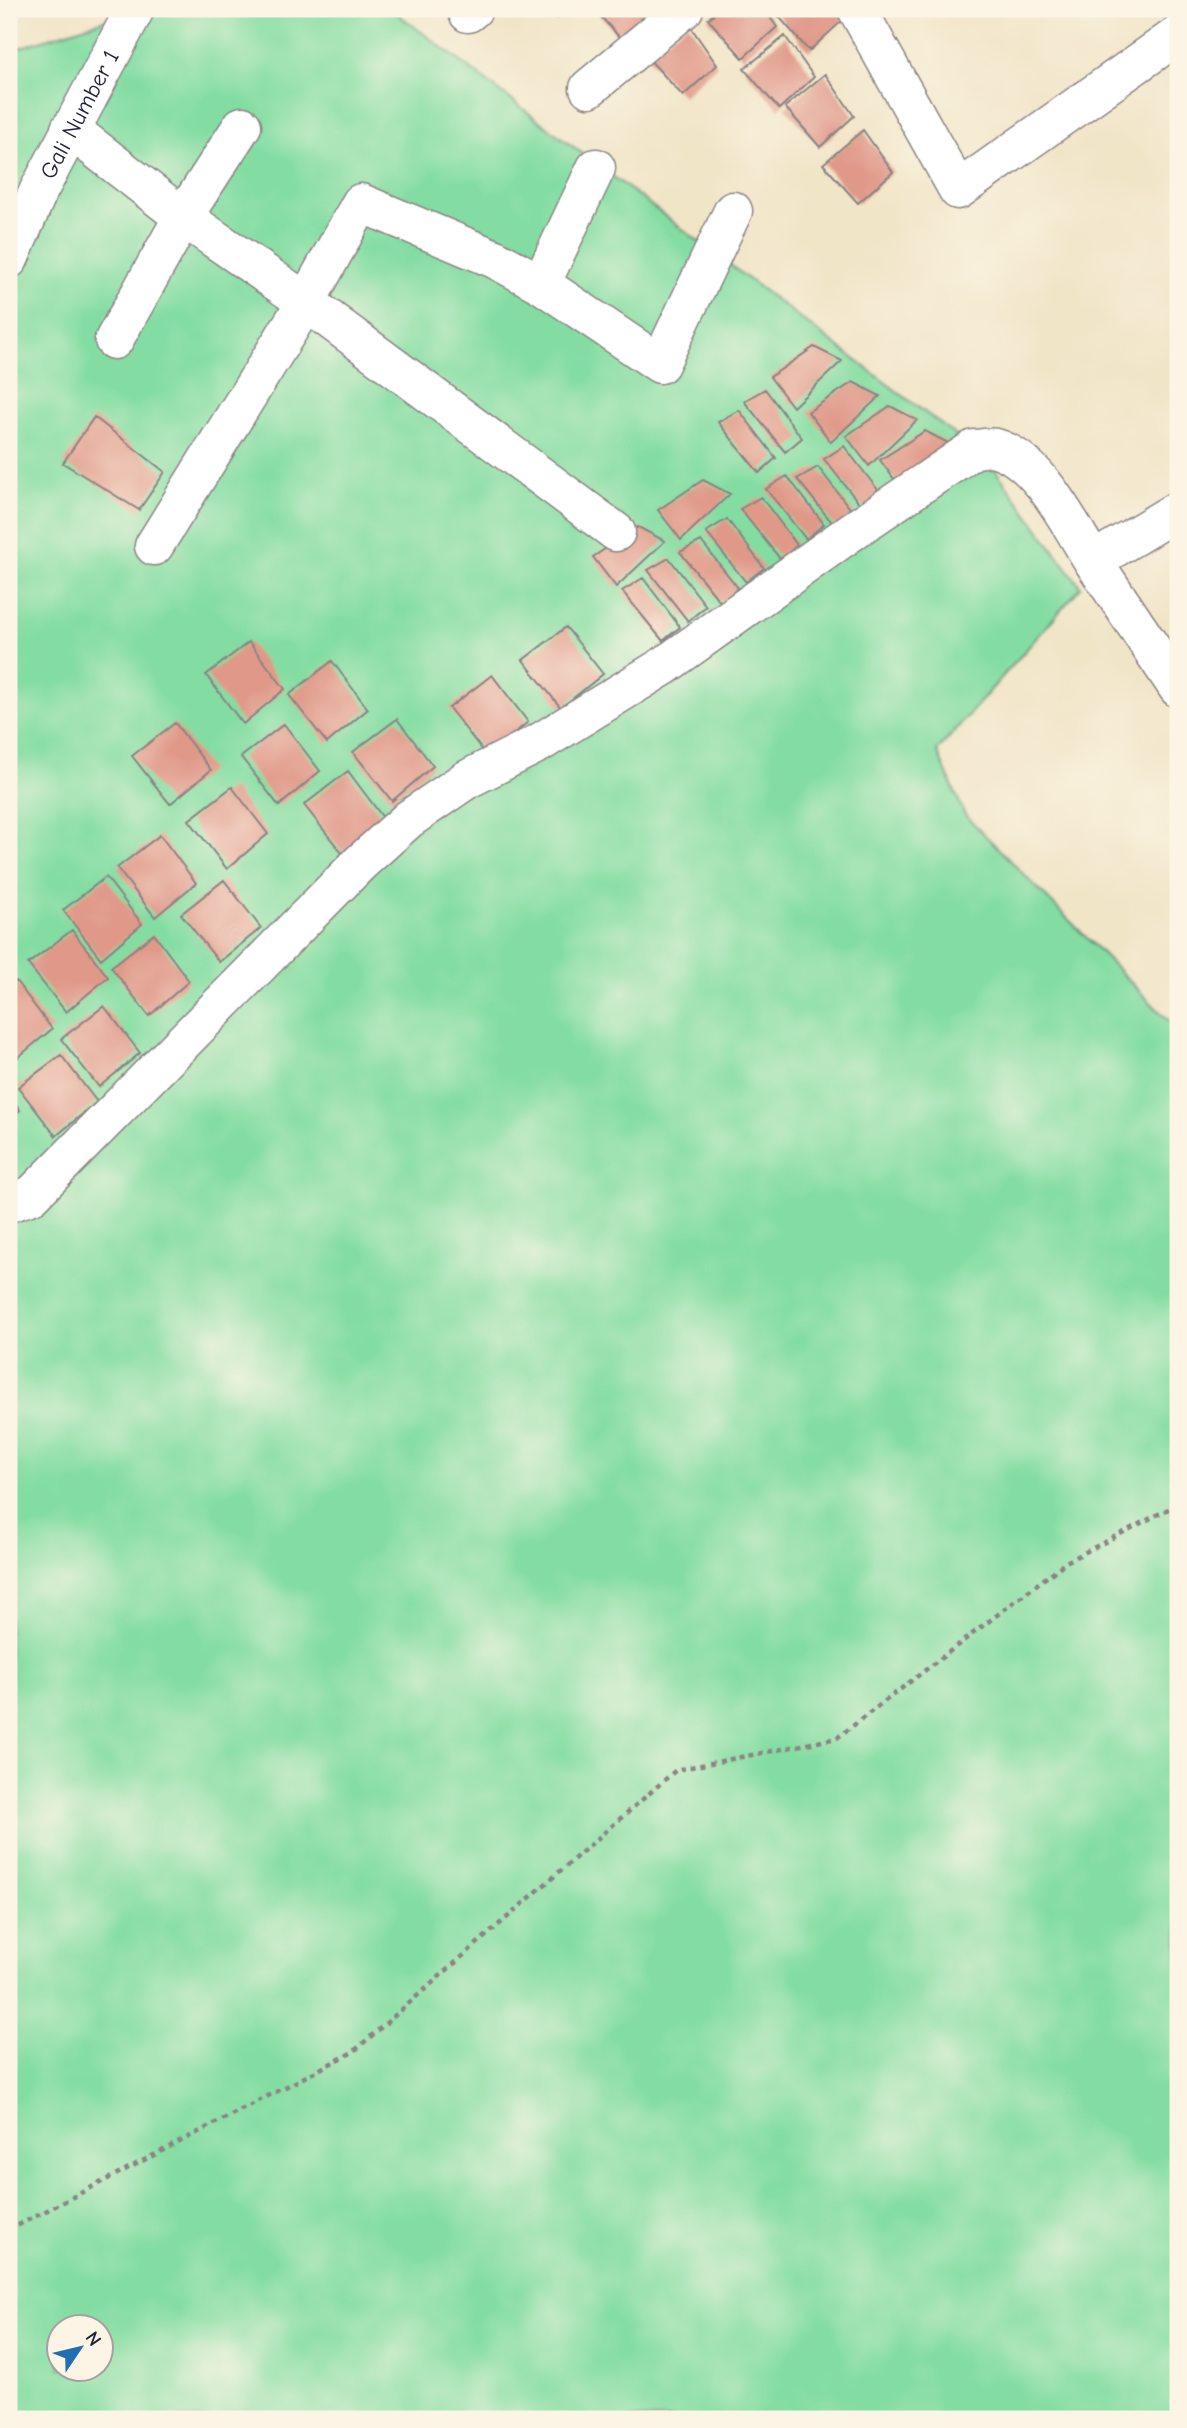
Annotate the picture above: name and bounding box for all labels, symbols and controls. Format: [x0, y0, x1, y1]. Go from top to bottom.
street label: Gali Number 1 [34, 45, 124, 183]
north arrow [46, 2312, 116, 2382]
text: N [81, 2327, 106, 2350]

